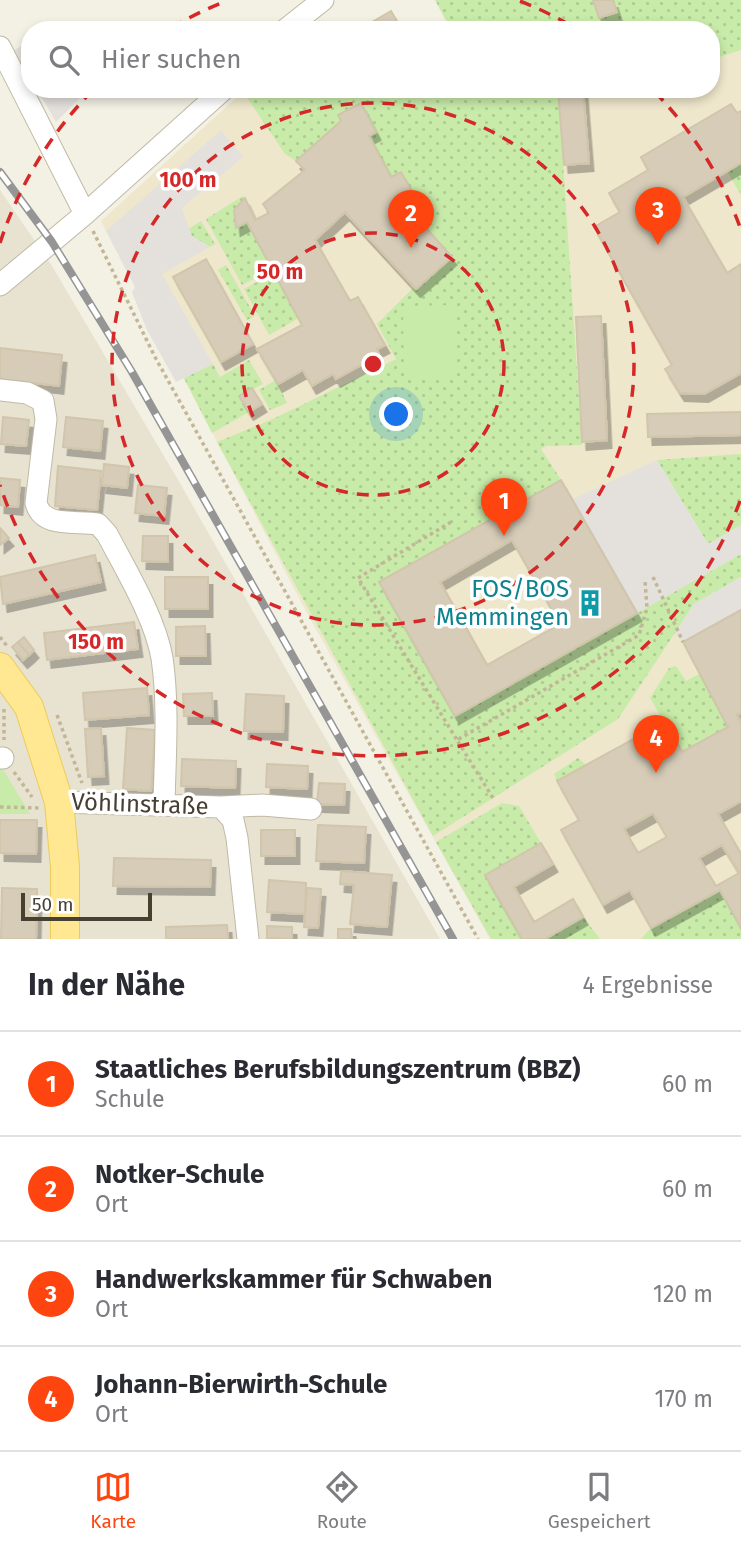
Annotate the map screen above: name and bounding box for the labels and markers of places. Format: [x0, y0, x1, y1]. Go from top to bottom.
pin: 3 [635, 187, 681, 245]
pin: 2 [388, 190, 434, 248]
centre of rings [361, 352, 385, 376]
pin: 1 [481, 478, 527, 536]
place label: FOS/BOS Memmingen [436, 575, 569, 631]
building icon: FOS/BOS Memmingen [575, 588, 605, 618]
pin: 4 [633, 715, 679, 773]

